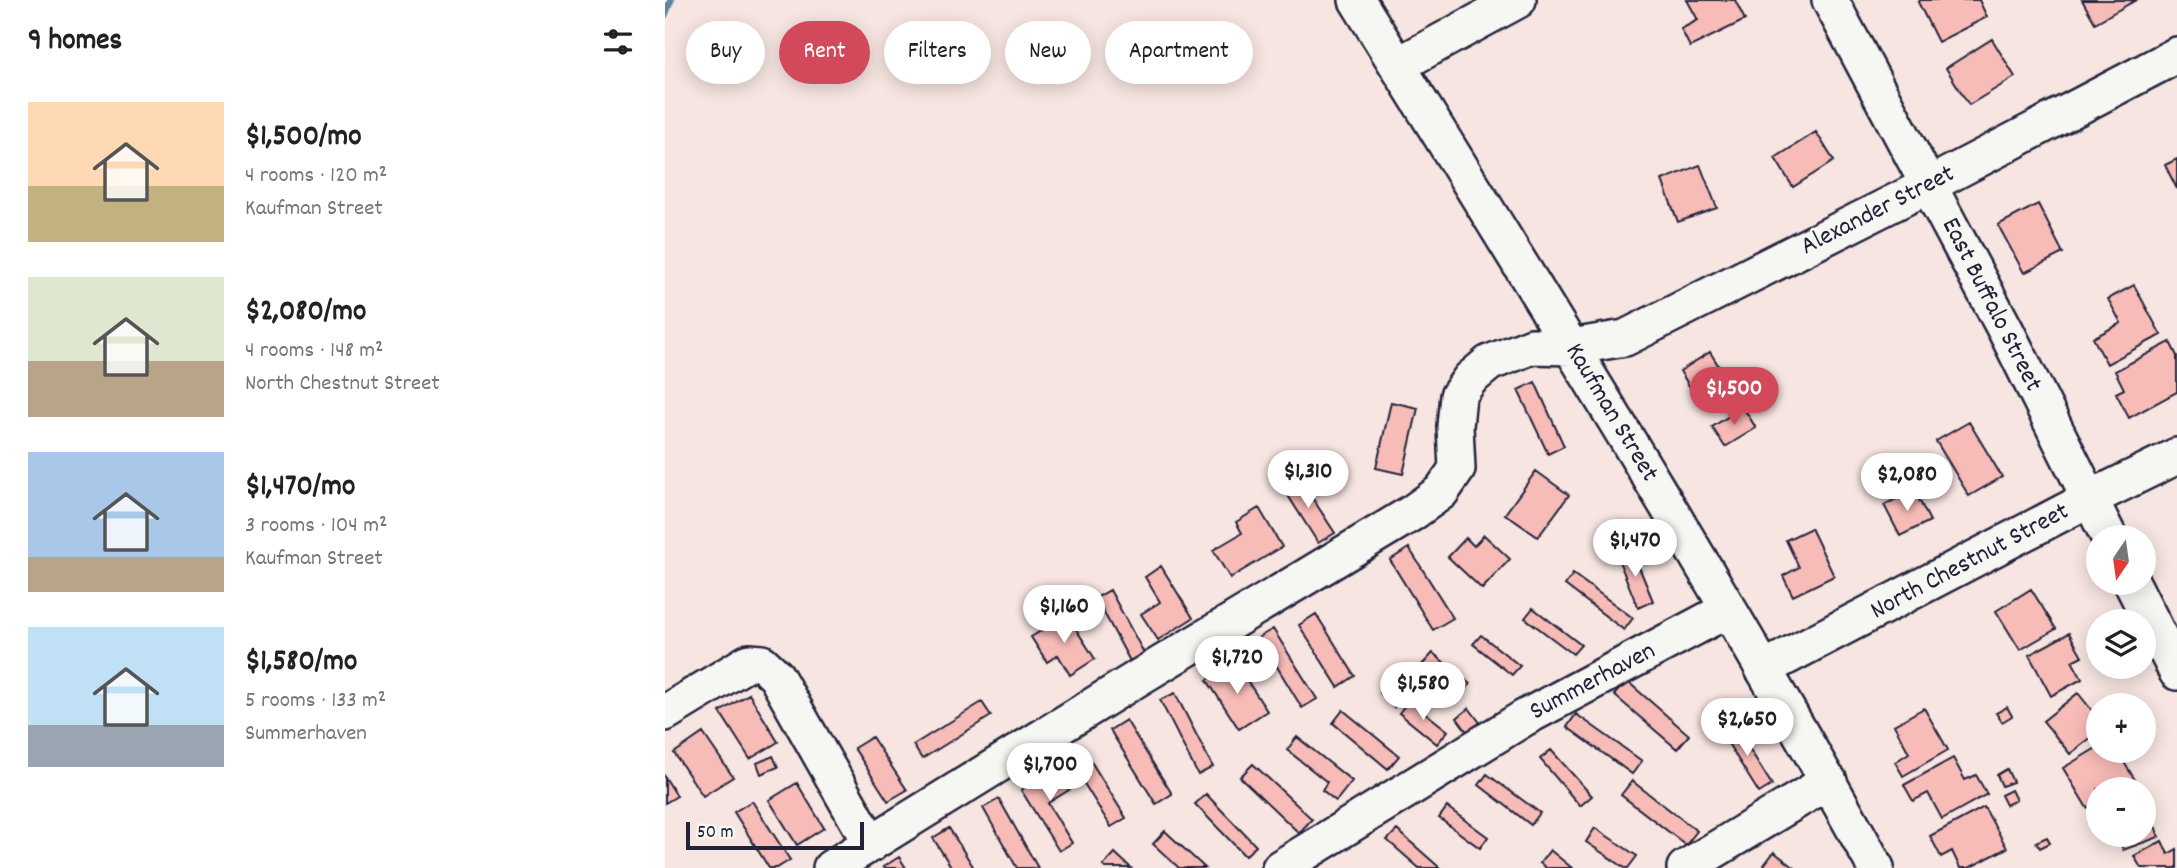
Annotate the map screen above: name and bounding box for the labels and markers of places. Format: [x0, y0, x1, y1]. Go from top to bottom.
pin: $1,500 [1677, 368, 1791, 427]
pin: $1,310 [1251, 450, 1365, 510]
pin: $2,080 [1850, 454, 1964, 513]
pin: $1,470 [1578, 520, 1692, 579]
pin: $1,160 [1007, 586, 1121, 645]
pin: $1,720 [1180, 636, 1294, 696]
pin: $1,580 [1366, 662, 1480, 722]
pin: $2,650 [1690, 698, 1804, 758]
pin: $1,700 [993, 744, 1107, 803]

